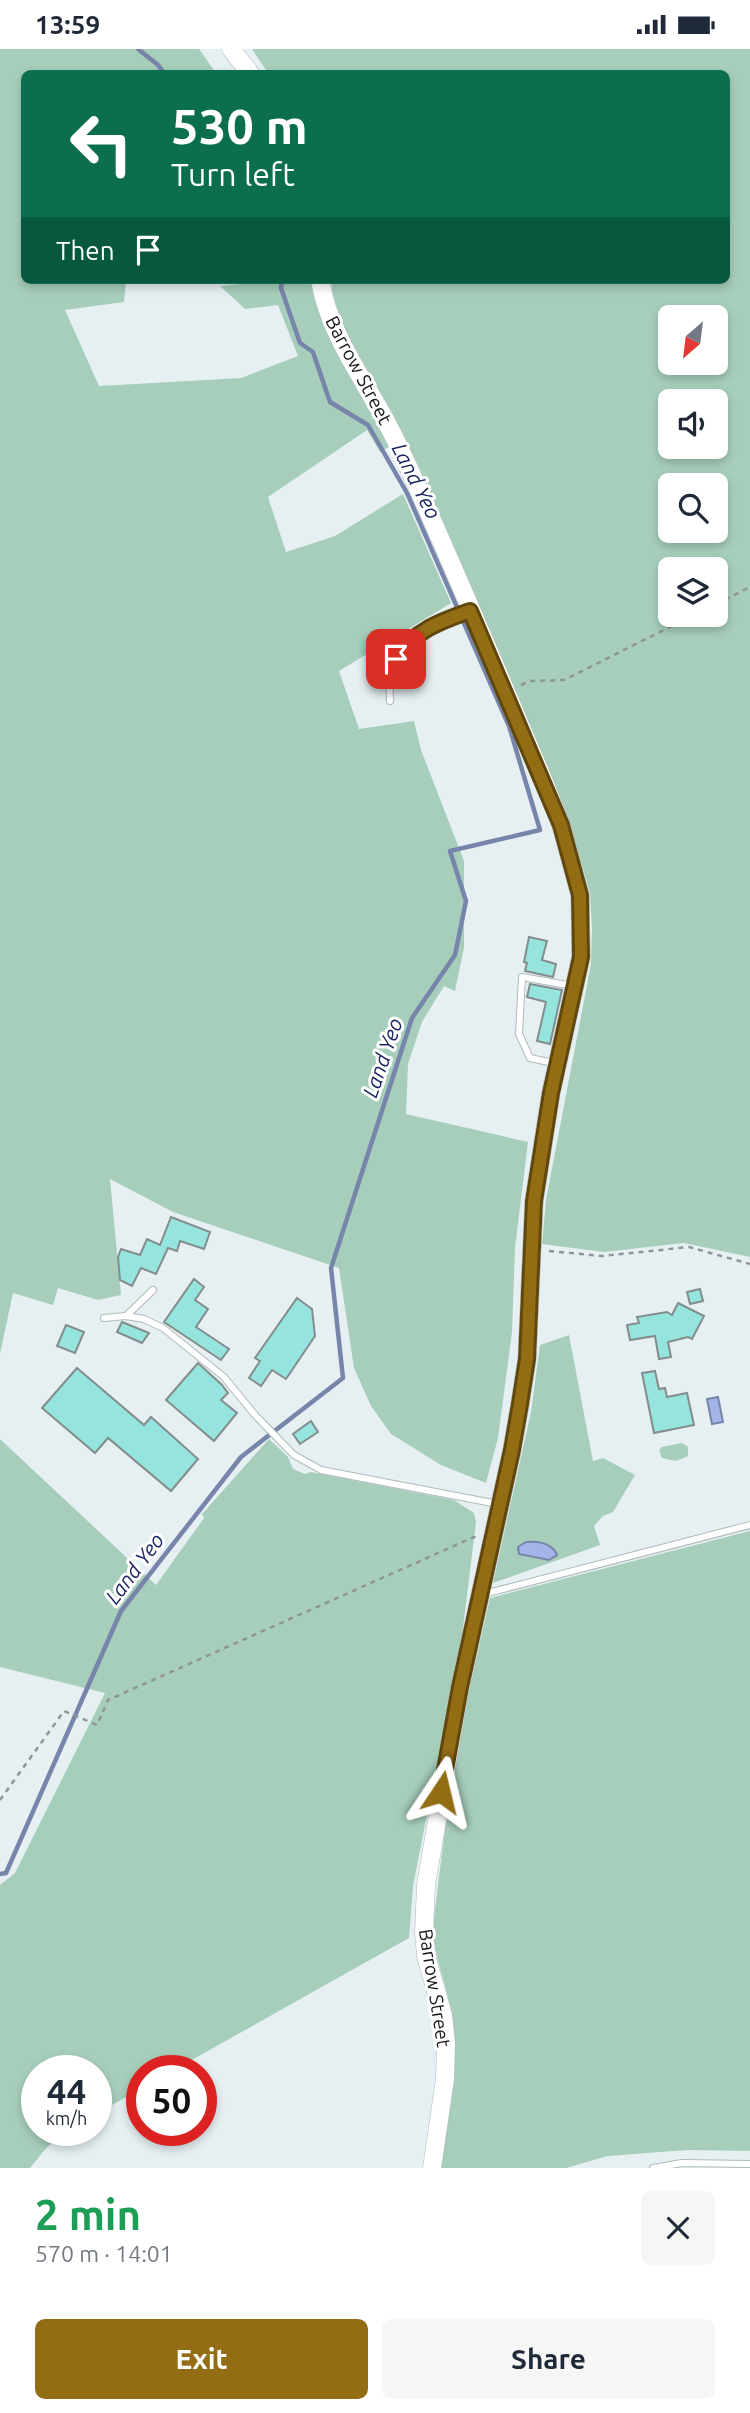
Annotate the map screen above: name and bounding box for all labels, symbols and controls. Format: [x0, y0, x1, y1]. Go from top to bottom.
text: 13:59 [35, 10, 100, 39]
icon: left [56, 98, 147, 189]
text: 530 m [171, 98, 308, 153]
text: Turn left [171, 156, 295, 192]
icon: arrive [129, 231, 167, 269]
text: Then [56, 236, 115, 265]
north arrow [658, 305, 728, 375]
map controls [658, 305, 728, 627]
street label: Barrow Street [321, 312, 397, 428]
button: sound [658, 389, 728, 459]
water label: Land Yeo [388, 439, 446, 522]
button: search [658, 473, 728, 543]
button: layers [658, 557, 728, 627]
pin [366, 629, 426, 689]
icon: arrive [377, 640, 415, 678]
water label: Land Yeo [357, 1015, 407, 1100]
water label: Land Yeo [100, 1529, 168, 1608]
position arrow [404, 1755, 478, 1829]
street label: Barrow Street [415, 1927, 455, 2049]
speed limit sign: 50 [126, 2055, 217, 2146]
text: 44 [47, 2071, 86, 2111]
text: km/h [46, 2108, 87, 2128]
text: 2 min [35, 2191, 141, 2238]
button: close [641, 2191, 715, 2265]
text: 570 m · 14:01 [35, 2241, 173, 2266]
button: Exit [35, 2319, 368, 2399]
button: Share [382, 2319, 715, 2399]

